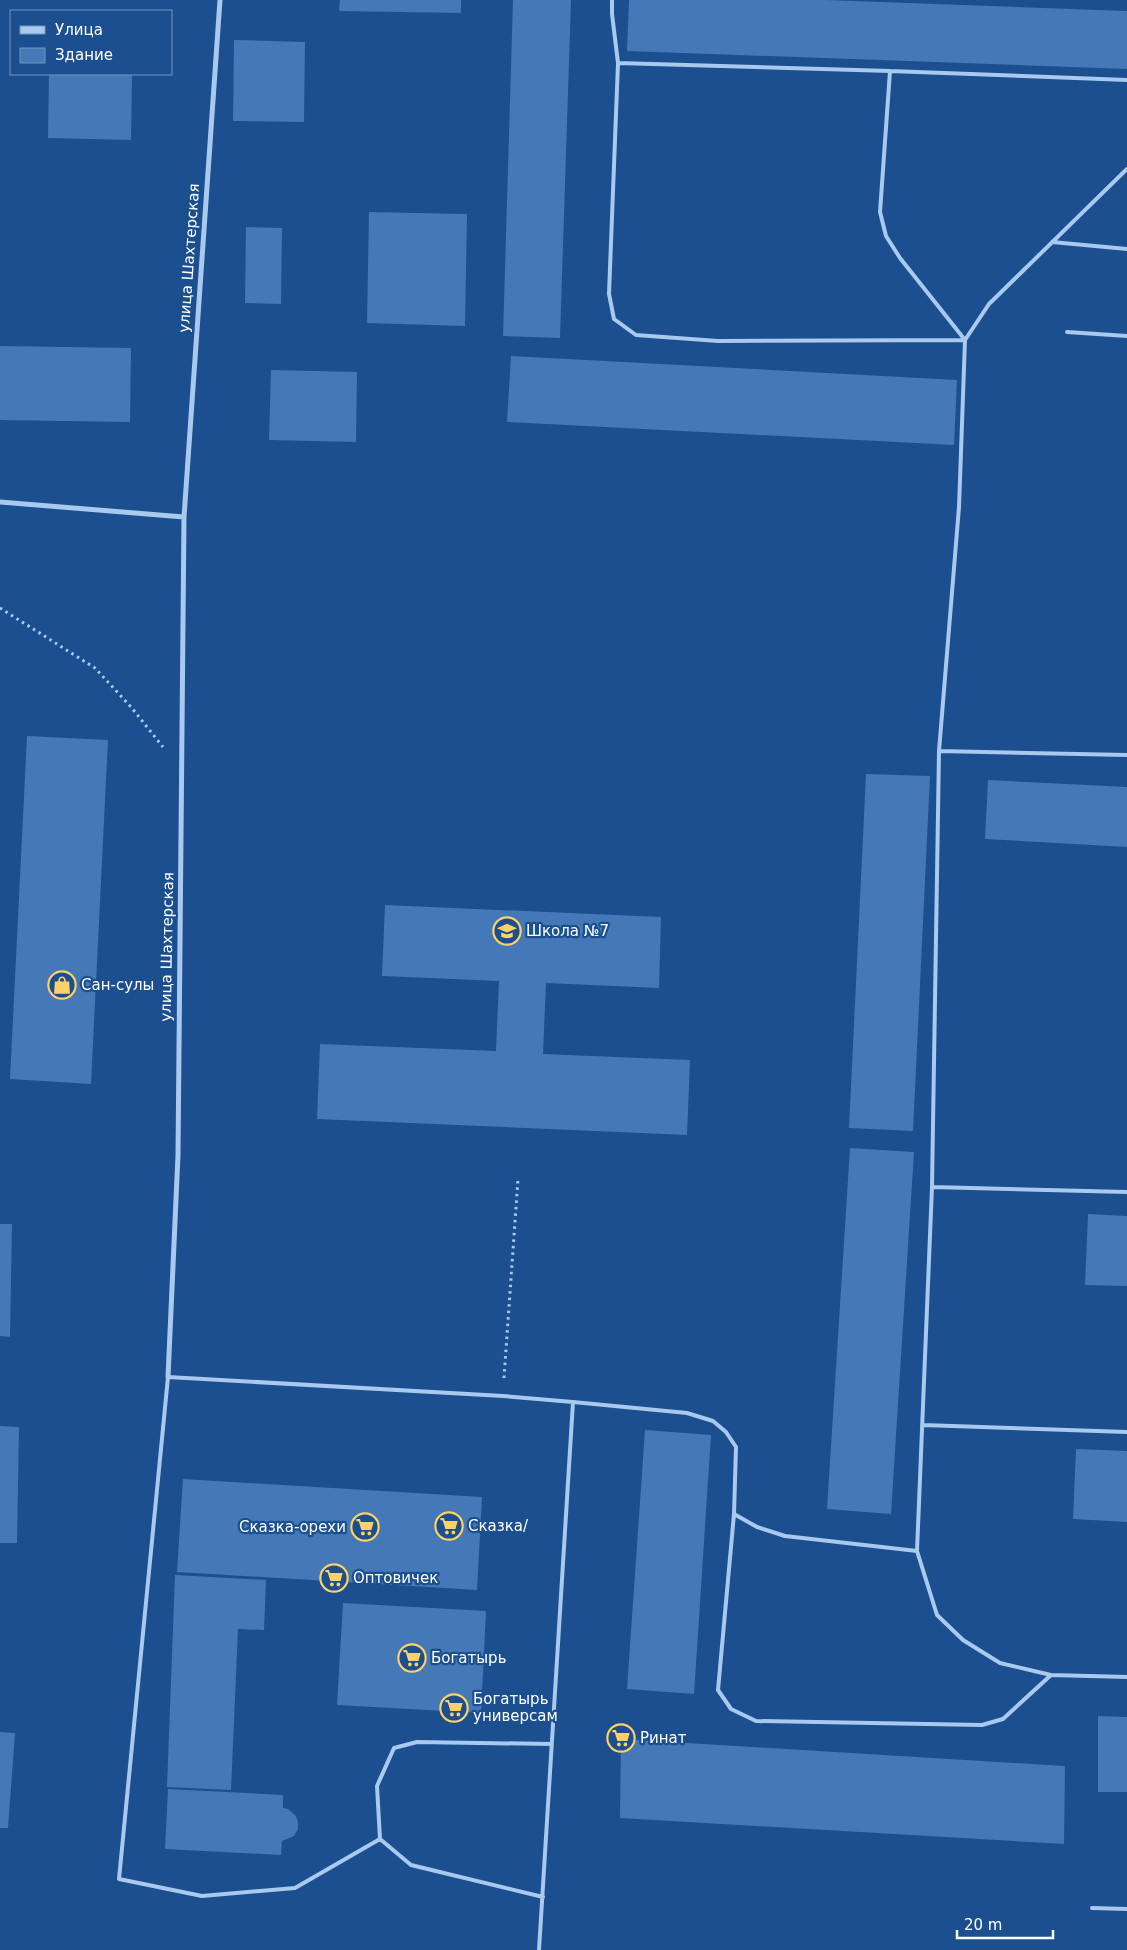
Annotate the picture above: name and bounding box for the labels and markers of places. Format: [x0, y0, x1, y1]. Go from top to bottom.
school or university icon: Школа №7 [492, 916, 522, 946]
place label: Школа №7 [526, 922, 609, 940]
shop icon: Сан-сулы [47, 970, 77, 1000]
place label: Сан-сулы [81, 976, 154, 994]
supermarket icon: Сказка/ [434, 1511, 464, 1541]
supermarket icon: Сказка-орехи [350, 1512, 380, 1542]
place label: Сказка/ [468, 1517, 529, 1535]
place label: Сказка-орехи [239, 1518, 346, 1536]
supermarket icon: Оптовичек [319, 1563, 349, 1593]
place label: Оптовичек [353, 1569, 438, 1587]
supermarket icon: Богатырь [397, 1643, 427, 1673]
place label: Богатырь [431, 1649, 506, 1667]
place label: Богатырь универсам [473, 1690, 558, 1725]
supermarket icon: Богатырь универсам [439, 1693, 469, 1723]
supermarket icon: Ринат [606, 1723, 636, 1753]
place label: Ринат [640, 1729, 687, 1747]

